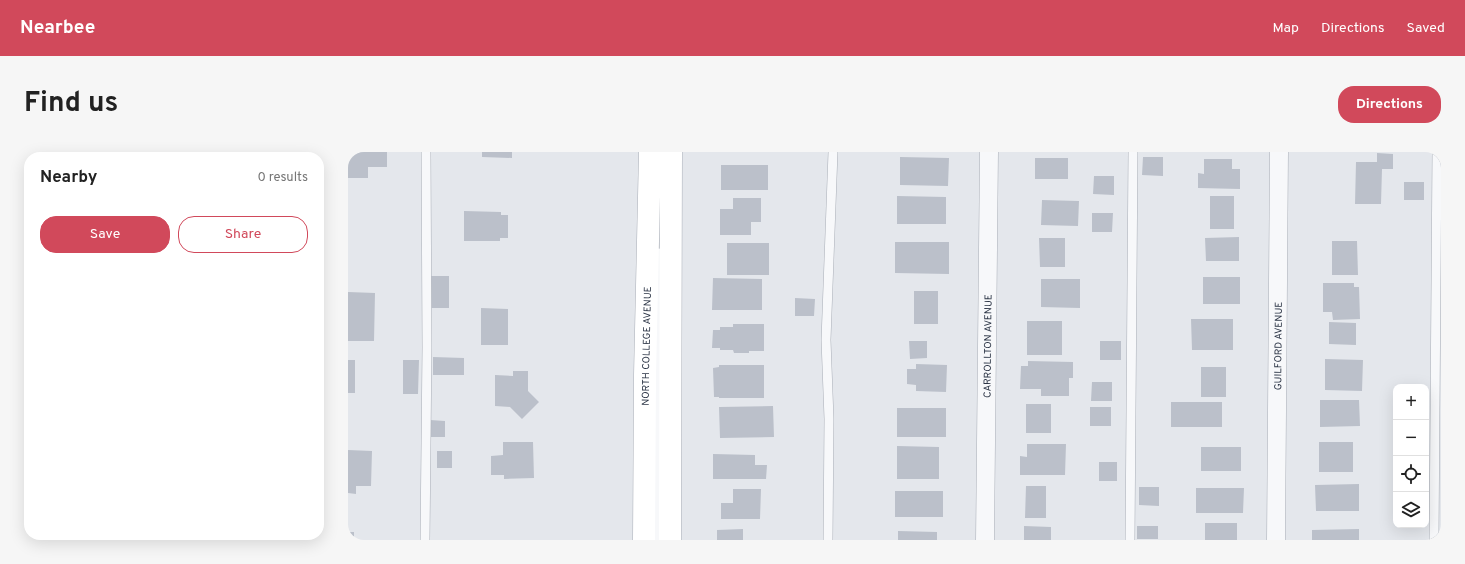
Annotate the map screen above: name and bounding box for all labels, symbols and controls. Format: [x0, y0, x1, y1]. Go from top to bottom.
text: Nearbee [20, 16, 95, 40]
text: Map [1273, 20, 1299, 37]
text: Directions [1321, 20, 1385, 37]
text: Saved [1407, 20, 1445, 37]
text: Find us [24, 86, 118, 122]
button: Directions [1338, 86, 1441, 123]
text: Nearby [40, 167, 97, 189]
text: 0 results [257, 170, 308, 186]
button: Save [40, 216, 170, 253]
button: Share [178, 216, 308, 253]
street label: NORTH COLLEGE AVENUE [640, 286, 655, 406]
street label: CARROLLTON AVENUE [981, 294, 996, 398]
street label: GUILFORD AVENUE [1272, 302, 1286, 390]
map controls [1393, 384, 1429, 528]
button: + [1393, 384, 1429, 420]
button: − [1393, 420, 1429, 456]
button: locate [1393, 456, 1429, 492]
button: layers [1393, 492, 1429, 528]

